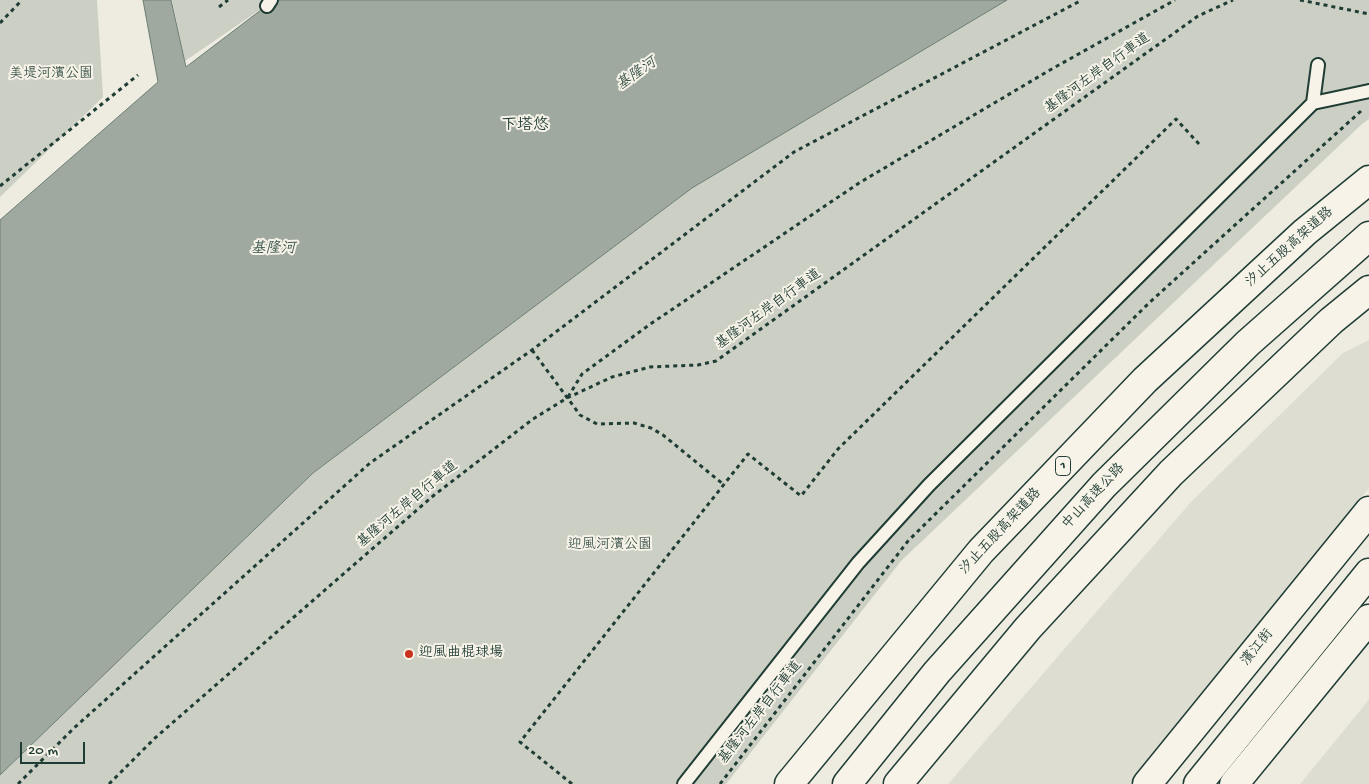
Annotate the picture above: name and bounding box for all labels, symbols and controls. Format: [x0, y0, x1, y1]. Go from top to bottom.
street label: 基隆河左岸自行車道 [1042, 30, 1154, 118]
water label: 基隆河 [613, 55, 661, 95]
park label: 美堤河濱公園 [9, 67, 93, 83]
district label: 下塔悠 [501, 117, 549, 137]
street label: 汐止五股高架道路 [1243, 204, 1337, 292]
water label: 基隆河 [251, 241, 295, 259]
street label: 基隆河左岸自行車道 [713, 266, 825, 354]
road number: 1 [1056, 456, 1070, 476]
street label: 基隆河左岸自行車道 [354, 458, 462, 552]
street label: 中山高速公路 [1059, 461, 1129, 533]
street label: 汐止五股高架道路 [957, 485, 1045, 579]
park label: 迎風河濱公園 [568, 538, 652, 554]
street label: 濱江街 [1238, 626, 1278, 670]
place label: 迎風曲棍球場 [419, 646, 503, 662]
marker: 迎風曲棍球場 [403, 648, 415, 660]
street label: 基隆河左岸自行車道 [716, 658, 806, 768]
scale bar [22, 732, 88, 764]
text: 20 m [28, 742, 58, 760]

